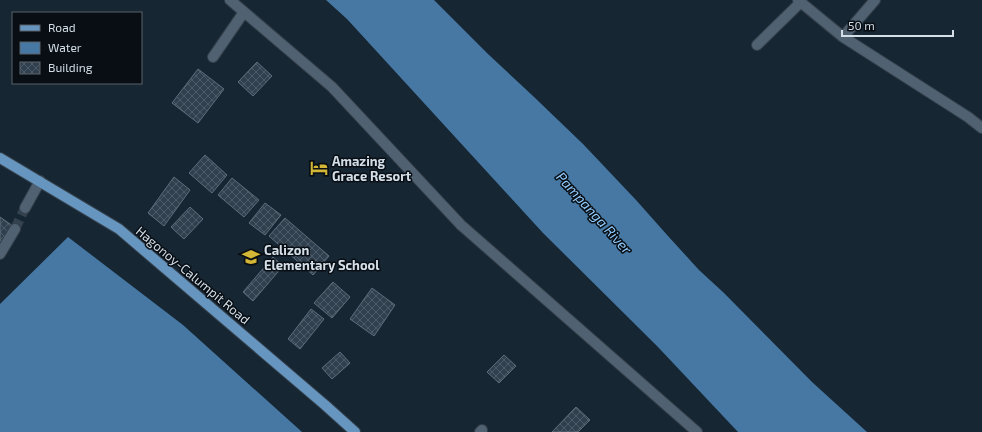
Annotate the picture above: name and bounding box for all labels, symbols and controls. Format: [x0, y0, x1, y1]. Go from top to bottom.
legend [12, 12, 142, 84]
scale bar [842, 12, 953, 38]
text: 50 m [848, 18, 875, 32]
text: Road [48, 20, 76, 34]
text: Water [48, 40, 82, 54]
text: Building [48, 60, 93, 74]
place label: Amazing Grace Resort [332, 153, 412, 184]
hotel icon: Amazing Grace Resort [309, 158, 329, 178]
water label: Pampanga River [553, 168, 636, 257]
street label: Hagonoy-Calumpit Road [133, 223, 253, 327]
place label: Calizon Elementary School [264, 242, 380, 273]
school or university icon: Calizon Elementary School [241, 247, 261, 267]

